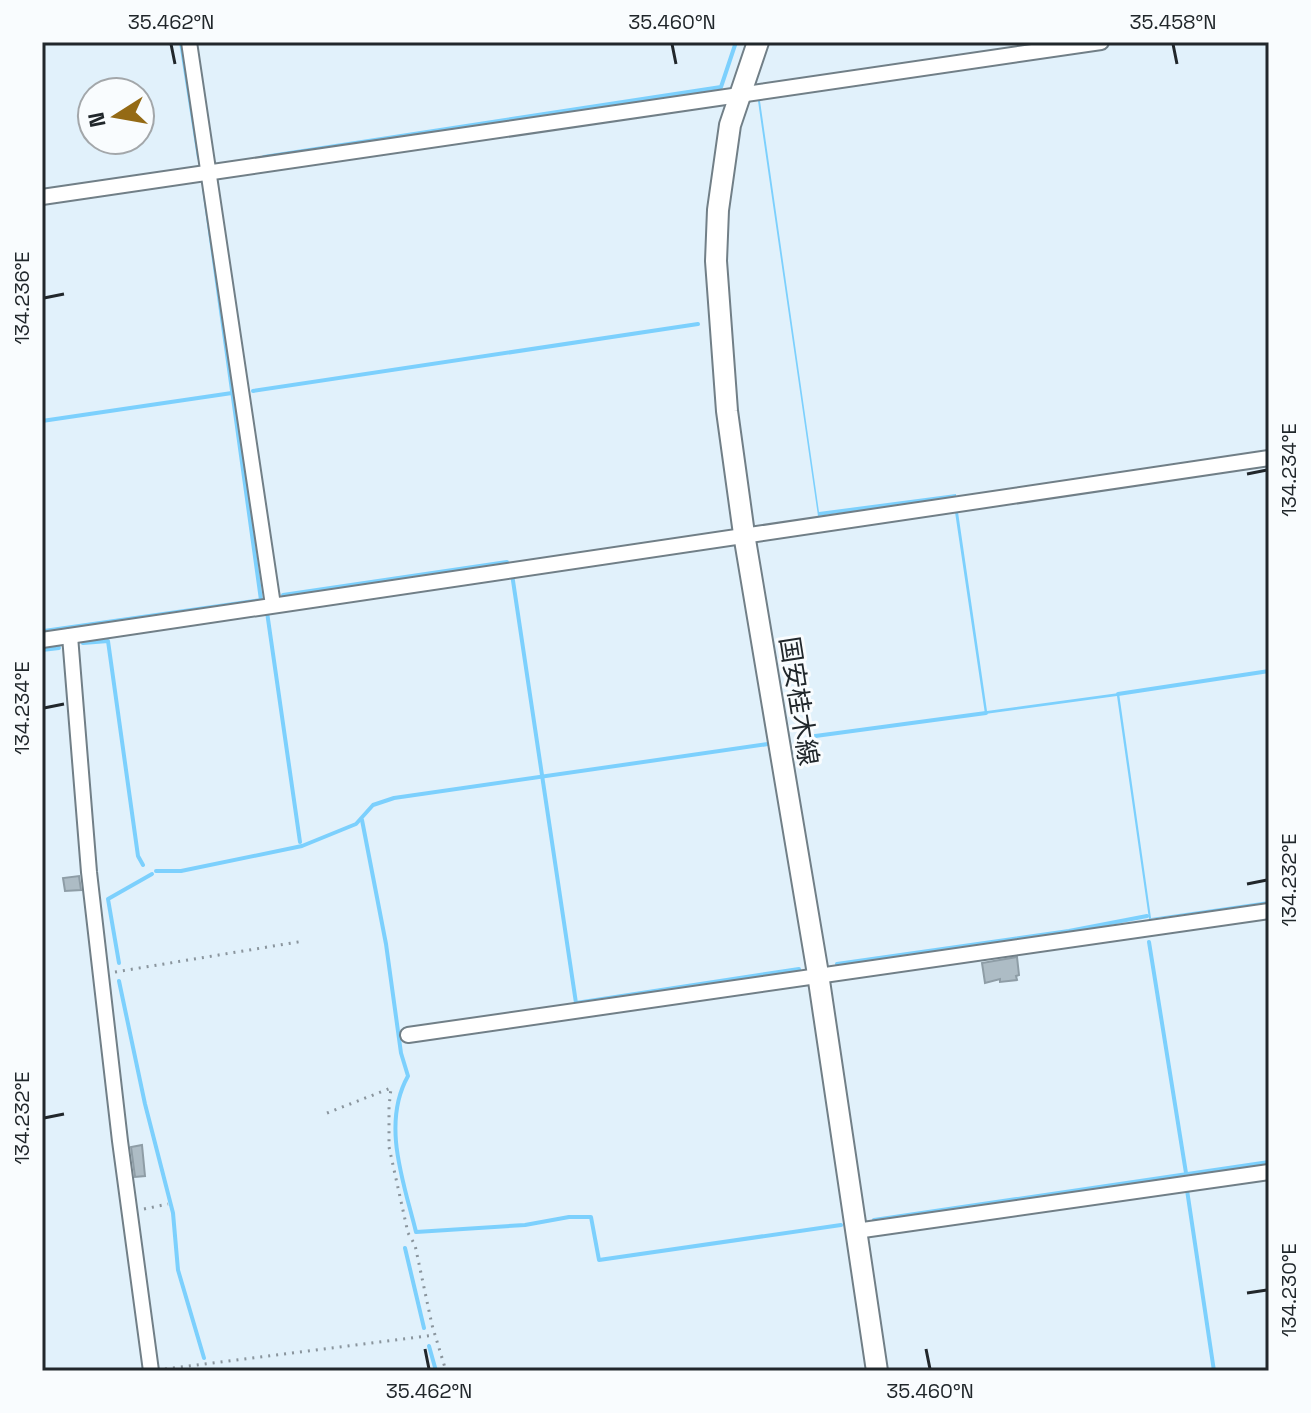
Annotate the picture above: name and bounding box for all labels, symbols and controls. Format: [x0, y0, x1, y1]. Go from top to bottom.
text: 35.462°N [128, 9, 214, 35]
text: 35.460°N [628, 9, 716, 35]
text: 35.458°N [1130, 9, 1216, 35]
north arrow [76, 76, 156, 156]
text: N [81, 110, 112, 130]
text: 134.236°E [9, 251, 35, 345]
text: 134.234°E [1276, 423, 1302, 517]
street label: 国安桂木線 [772, 634, 826, 768]
text: 134.234°E [9, 661, 35, 755]
text: 134.232°E [1276, 833, 1302, 927]
text: 134.232°E [9, 1071, 35, 1165]
text: 134.230°E [1276, 1243, 1302, 1337]
text: 35.462°N [386, 1378, 472, 1404]
text: 35.460°N [886, 1378, 974, 1404]

